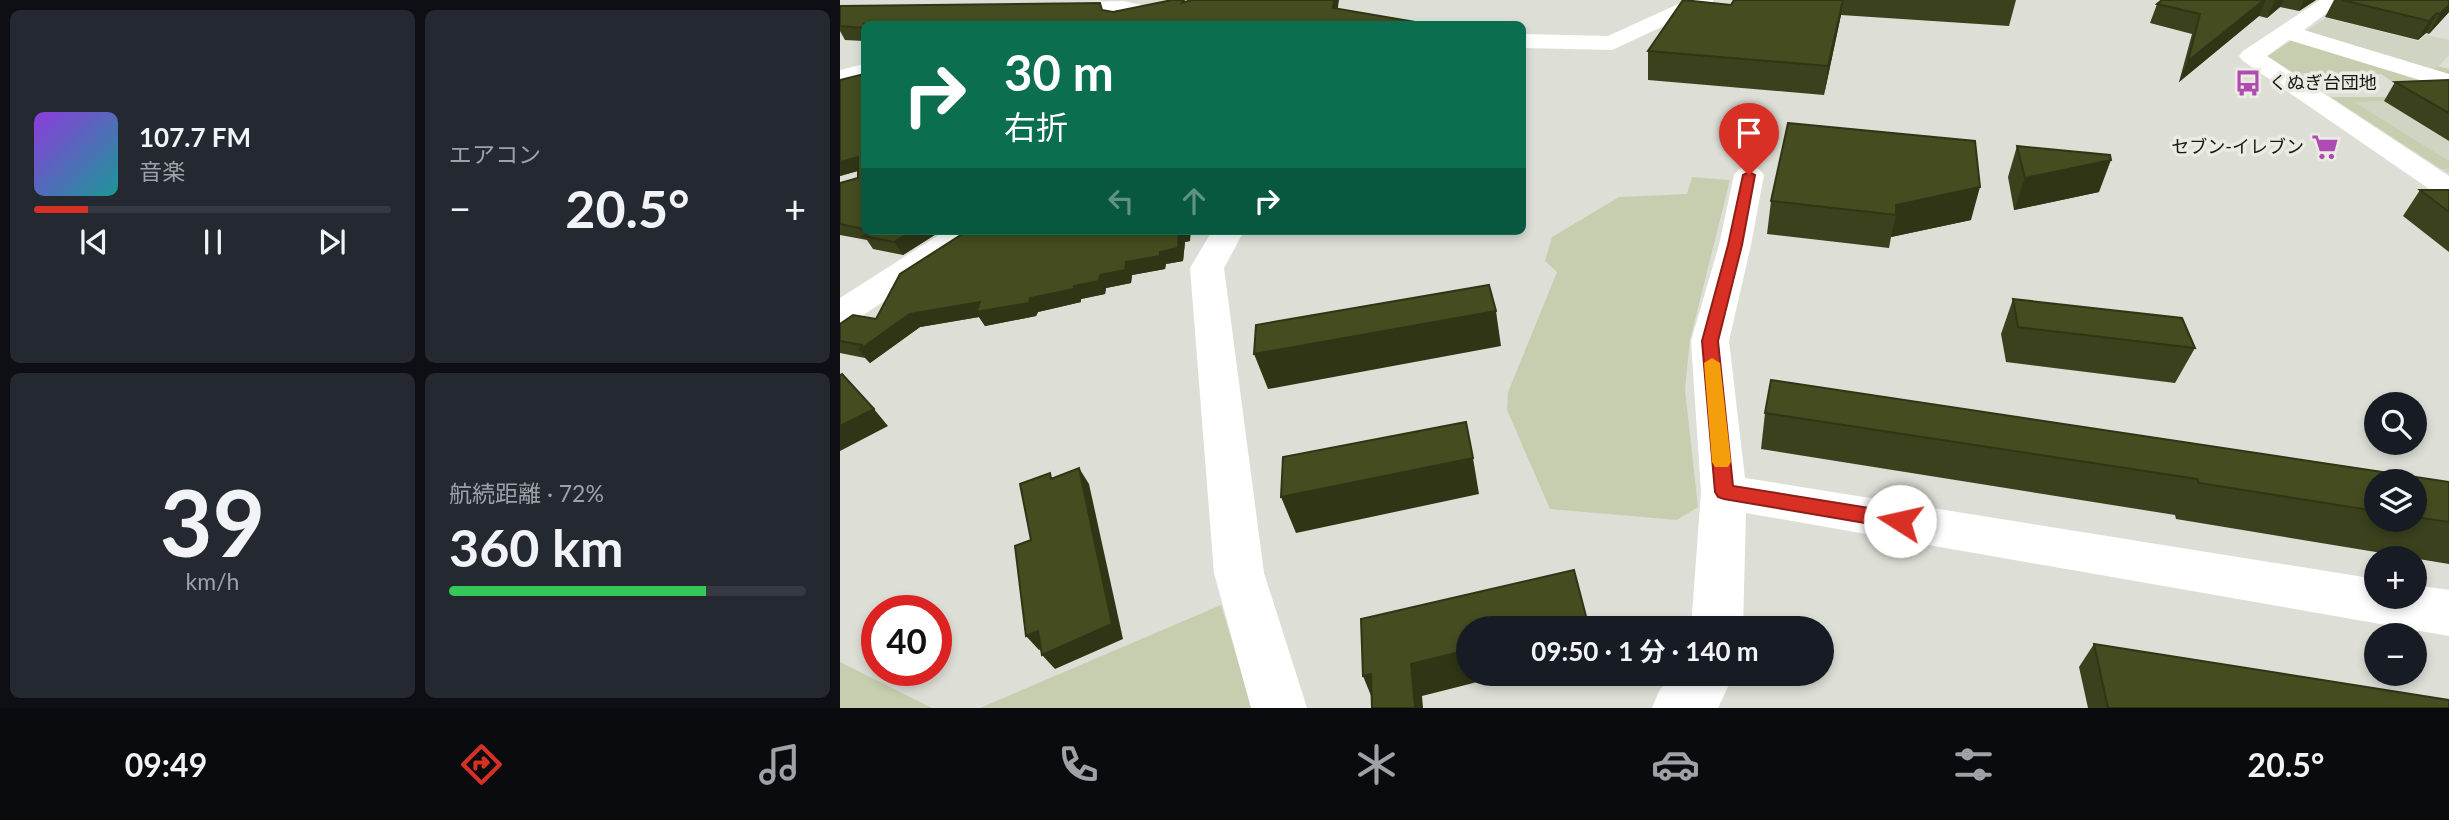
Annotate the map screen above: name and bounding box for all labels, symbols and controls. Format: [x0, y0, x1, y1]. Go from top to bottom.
text: 30 m [1004, 43, 1114, 101]
icon: right [889, 49, 980, 140]
bus stop icon: くぬぎ台団地 [2233, 68, 2263, 98]
place label: くぬぎ台団地 [2269, 71, 2377, 93]
pin [1719, 103, 1779, 175]
text: 右折 [1004, 107, 1068, 146]
icon: arrive [1730, 114, 1768, 152]
text: 107.7 FM [139, 121, 251, 153]
supermarket icon: セブン-イレブン [2310, 132, 2340, 162]
place label: セブン-イレブン [2171, 135, 2304, 157]
text: エアコン [449, 140, 541, 168]
text: 音楽 [139, 157, 185, 185]
text: 20.5° [565, 177, 690, 239]
icon: left [1102, 182, 1140, 220]
icon: ahead [1175, 182, 1213, 220]
icon: right [1248, 182, 1286, 220]
text: − [449, 185, 471, 231]
text: + [784, 185, 806, 231]
icon: previous [75, 223, 113, 261]
icon: pause [194, 223, 232, 261]
icon: next [313, 223, 351, 261]
map controls [2364, 392, 2427, 686]
button: search [2364, 392, 2427, 455]
text: 39 [160, 467, 265, 576]
button: layers [2364, 469, 2427, 532]
text: 航続距離 · 72% [449, 479, 604, 507]
position arrow [1863, 484, 1937, 558]
text: 360 km [449, 516, 623, 578]
button: + [2364, 546, 2427, 609]
text: km/h [186, 567, 239, 595]
speed limit sign: 40 [861, 595, 952, 686]
button: − [2364, 623, 2427, 686]
text: 09:50 · 1 分 · 140 m [1531, 635, 1759, 667]
icon: directions [457, 740, 506, 789]
icon: music [755, 740, 804, 789]
icon: phone [1054, 740, 1103, 789]
icon: climate [1352, 740, 1401, 789]
icon: car [1651, 740, 1700, 789]
icon: filters [1949, 740, 1998, 789]
text: 09:49 [125, 745, 207, 784]
text: 20.5° [2248, 745, 2324, 784]

